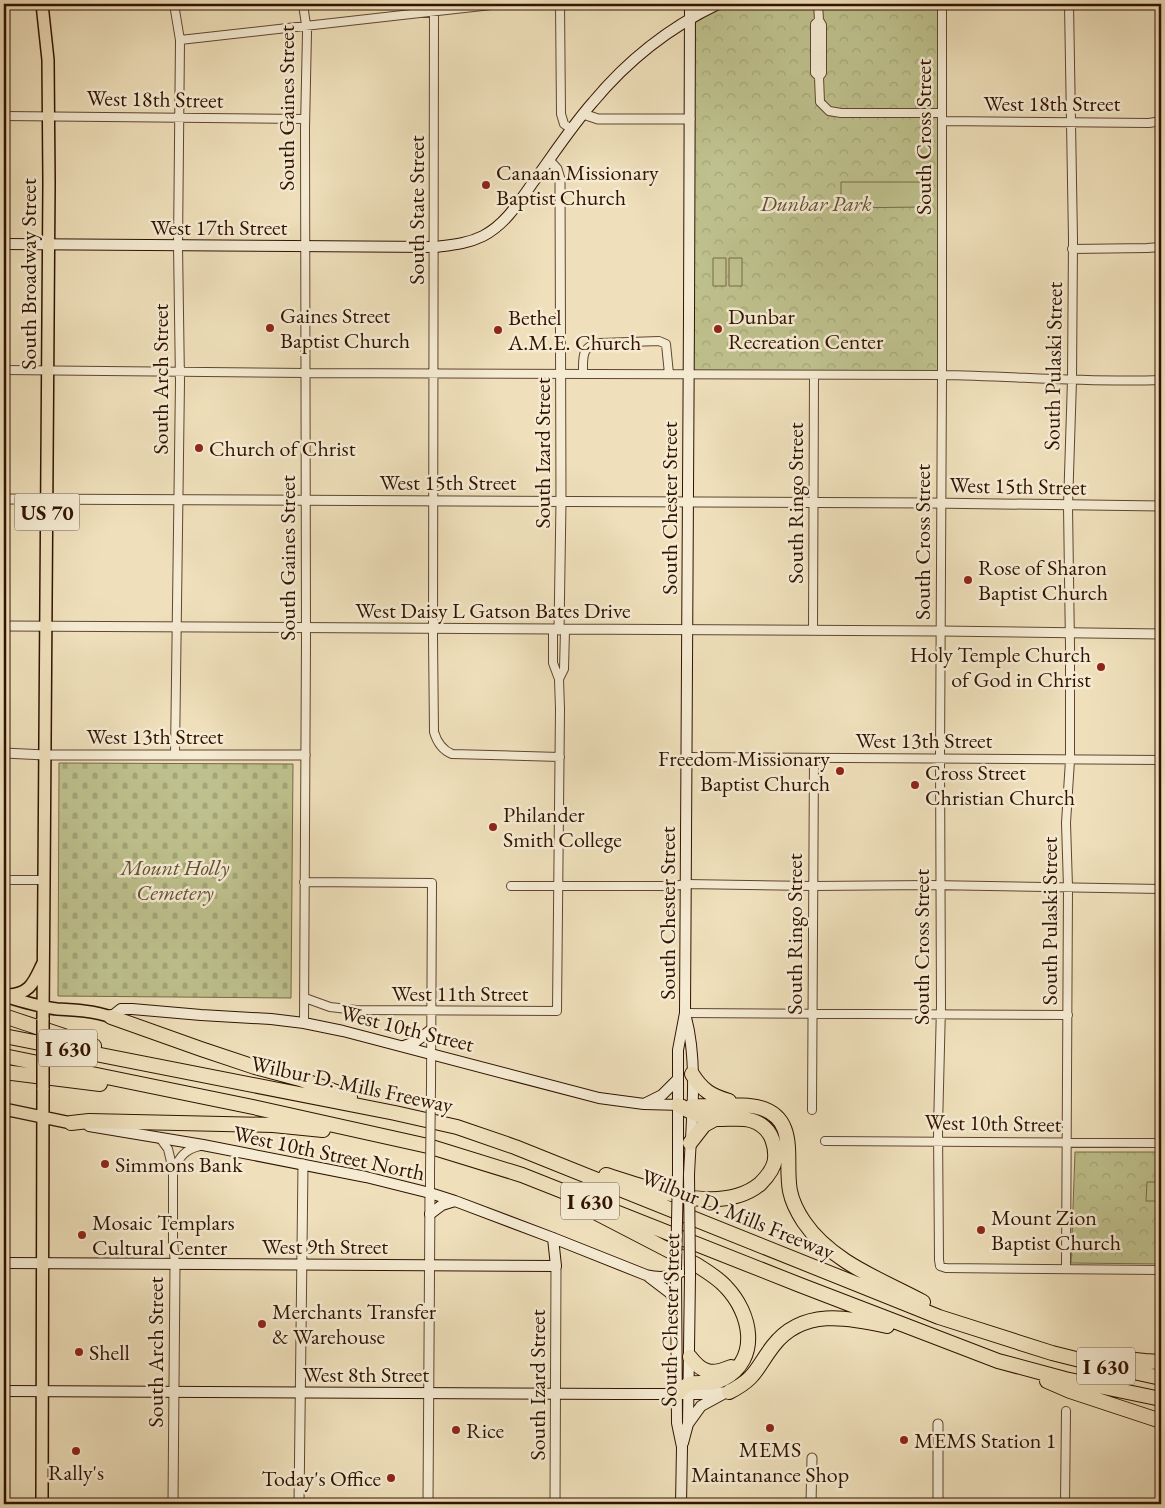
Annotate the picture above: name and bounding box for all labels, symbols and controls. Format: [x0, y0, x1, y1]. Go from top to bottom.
street label: South Gaines Street [272, 25, 301, 191]
street label: South Cross Street [909, 59, 938, 215]
street label: West 18th Street [86, 83, 224, 115]
street label: West 18th Street [983, 89, 1121, 118]
street label: South State Street [402, 135, 431, 285]
place label: Canaan Missionary Baptist Church [496, 158, 659, 212]
street label: South Broadway Street [14, 178, 43, 370]
marker: Canaan Missionary Baptist Church [480, 179, 492, 191]
park label: Dunbar Park [759, 189, 872, 218]
street label: West 17th Street [150, 213, 288, 242]
street label: South Pulaski Street [1037, 281, 1069, 451]
place label: Gaines Street Baptist Church [280, 301, 410, 355]
place label: Dunbar Recreation Center [728, 302, 884, 356]
street label: South Arch Street [146, 303, 175, 454]
place label: Bethel A.M.E. Church [507, 303, 641, 357]
marker: Gaines Street Baptist Church [264, 322, 276, 334]
marker: Dunbar Recreation Center [712, 323, 724, 335]
marker: Bethel A.M.E. Church [492, 324, 504, 336]
street label: South Izard Street [528, 377, 557, 529]
street label: South Chester Street [655, 421, 684, 595]
street label: South Ringo Street [781, 422, 810, 584]
place label: Church of Christ [209, 434, 356, 463]
marker: Church of Christ [193, 442, 205, 454]
street label: South Cross Street [908, 464, 937, 620]
street label: West 15th Street [379, 468, 517, 497]
street label: West 15th Street [949, 470, 1087, 502]
street label: South Gaines Street [273, 475, 302, 641]
road number: US 70 [15, 494, 80, 530]
place label: Rose of Sharon Baptist Church [978, 553, 1108, 607]
marker: Rose of Sharon Baptist Church [962, 574, 974, 586]
street label: West Daisy L Gatson Bates Drive [355, 596, 631, 625]
place label: Holy Temple Church of God in Christ [910, 640, 1091, 694]
marker: Holy Temple Church of God in Christ [1095, 661, 1107, 673]
street label: West 13th Street [86, 722, 224, 751]
street label: West 13th Street [855, 726, 993, 755]
place label: Freedom Missionary Baptist Church [658, 744, 830, 798]
place label: Cross Street Christian Church [925, 758, 1075, 812]
marker: Freedom Missionary Baptist Church [834, 765, 846, 777]
marker: Cross Street Christian Church [909, 779, 921, 791]
place label: Philander Smith College [503, 800, 622, 854]
marker: Philander Smith College [487, 821, 499, 833]
street label: South Chester Street [653, 826, 682, 1000]
street label: South Pulaski Street [1035, 837, 1064, 1005]
park label: Mount Holly Cemetery [118, 853, 230, 907]
street label: South Ringo Street [780, 853, 809, 1015]
street label: South Cross Street [907, 869, 936, 1025]
street label: West 11th Street [391, 979, 529, 1008]
street label: West 10th Street [337, 997, 477, 1059]
road number: I 630 [39, 1030, 97, 1066]
street label: Wilbur D. Mills Freeway [248, 1048, 456, 1120]
street label: West 10th Street [924, 1107, 1062, 1139]
street label: West 10th Street North [230, 1119, 428, 1187]
place label: Simmons Bank [115, 1150, 243, 1179]
marker: Simmons Bank [99, 1158, 111, 1170]
street label: Wilbur D. Mills Freeway [637, 1162, 839, 1266]
road number: I 630 [561, 1182, 619, 1220]
place label: Mount Zion Baptist Church [991, 1203, 1121, 1257]
place label: Mosaic Templars Cultural Center [92, 1208, 235, 1262]
marker: Mount Zion Baptist Church [975, 1224, 987, 1236]
marker: Mosaic Templars Cultural Center [76, 1229, 88, 1241]
street label: West 9th Street [262, 1232, 388, 1261]
street label: South Chester Street [654, 1233, 686, 1407]
street label: South Arch Street [141, 1276, 170, 1427]
place label: Merchants Transfer & Warehouse [272, 1297, 437, 1351]
street label: South Izard Street [523, 1309, 552, 1461]
marker: Merchants Transfer & Warehouse [256, 1318, 268, 1330]
place label: Shell [89, 1338, 130, 1367]
marker: Shell [73, 1346, 85, 1358]
road number: I 630 [1077, 1348, 1135, 1384]
street label: West 8th Street [303, 1360, 429, 1389]
place label: Rice [466, 1416, 505, 1445]
marker: MEMS Maintanance Shop [764, 1422, 776, 1434]
marker: Rice [450, 1424, 462, 1436]
place label: MEMS Station 1 [914, 1426, 1056, 1455]
marker: MEMS Station 1 [898, 1434, 910, 1446]
place label: MEMS Maintanance Shop [691, 1435, 849, 1489]
marker: Rally's [70, 1445, 82, 1457]
place label: Rally's [48, 1458, 104, 1487]
place label: Today's Office [261, 1464, 381, 1493]
marker: Today's Office [385, 1472, 397, 1484]

